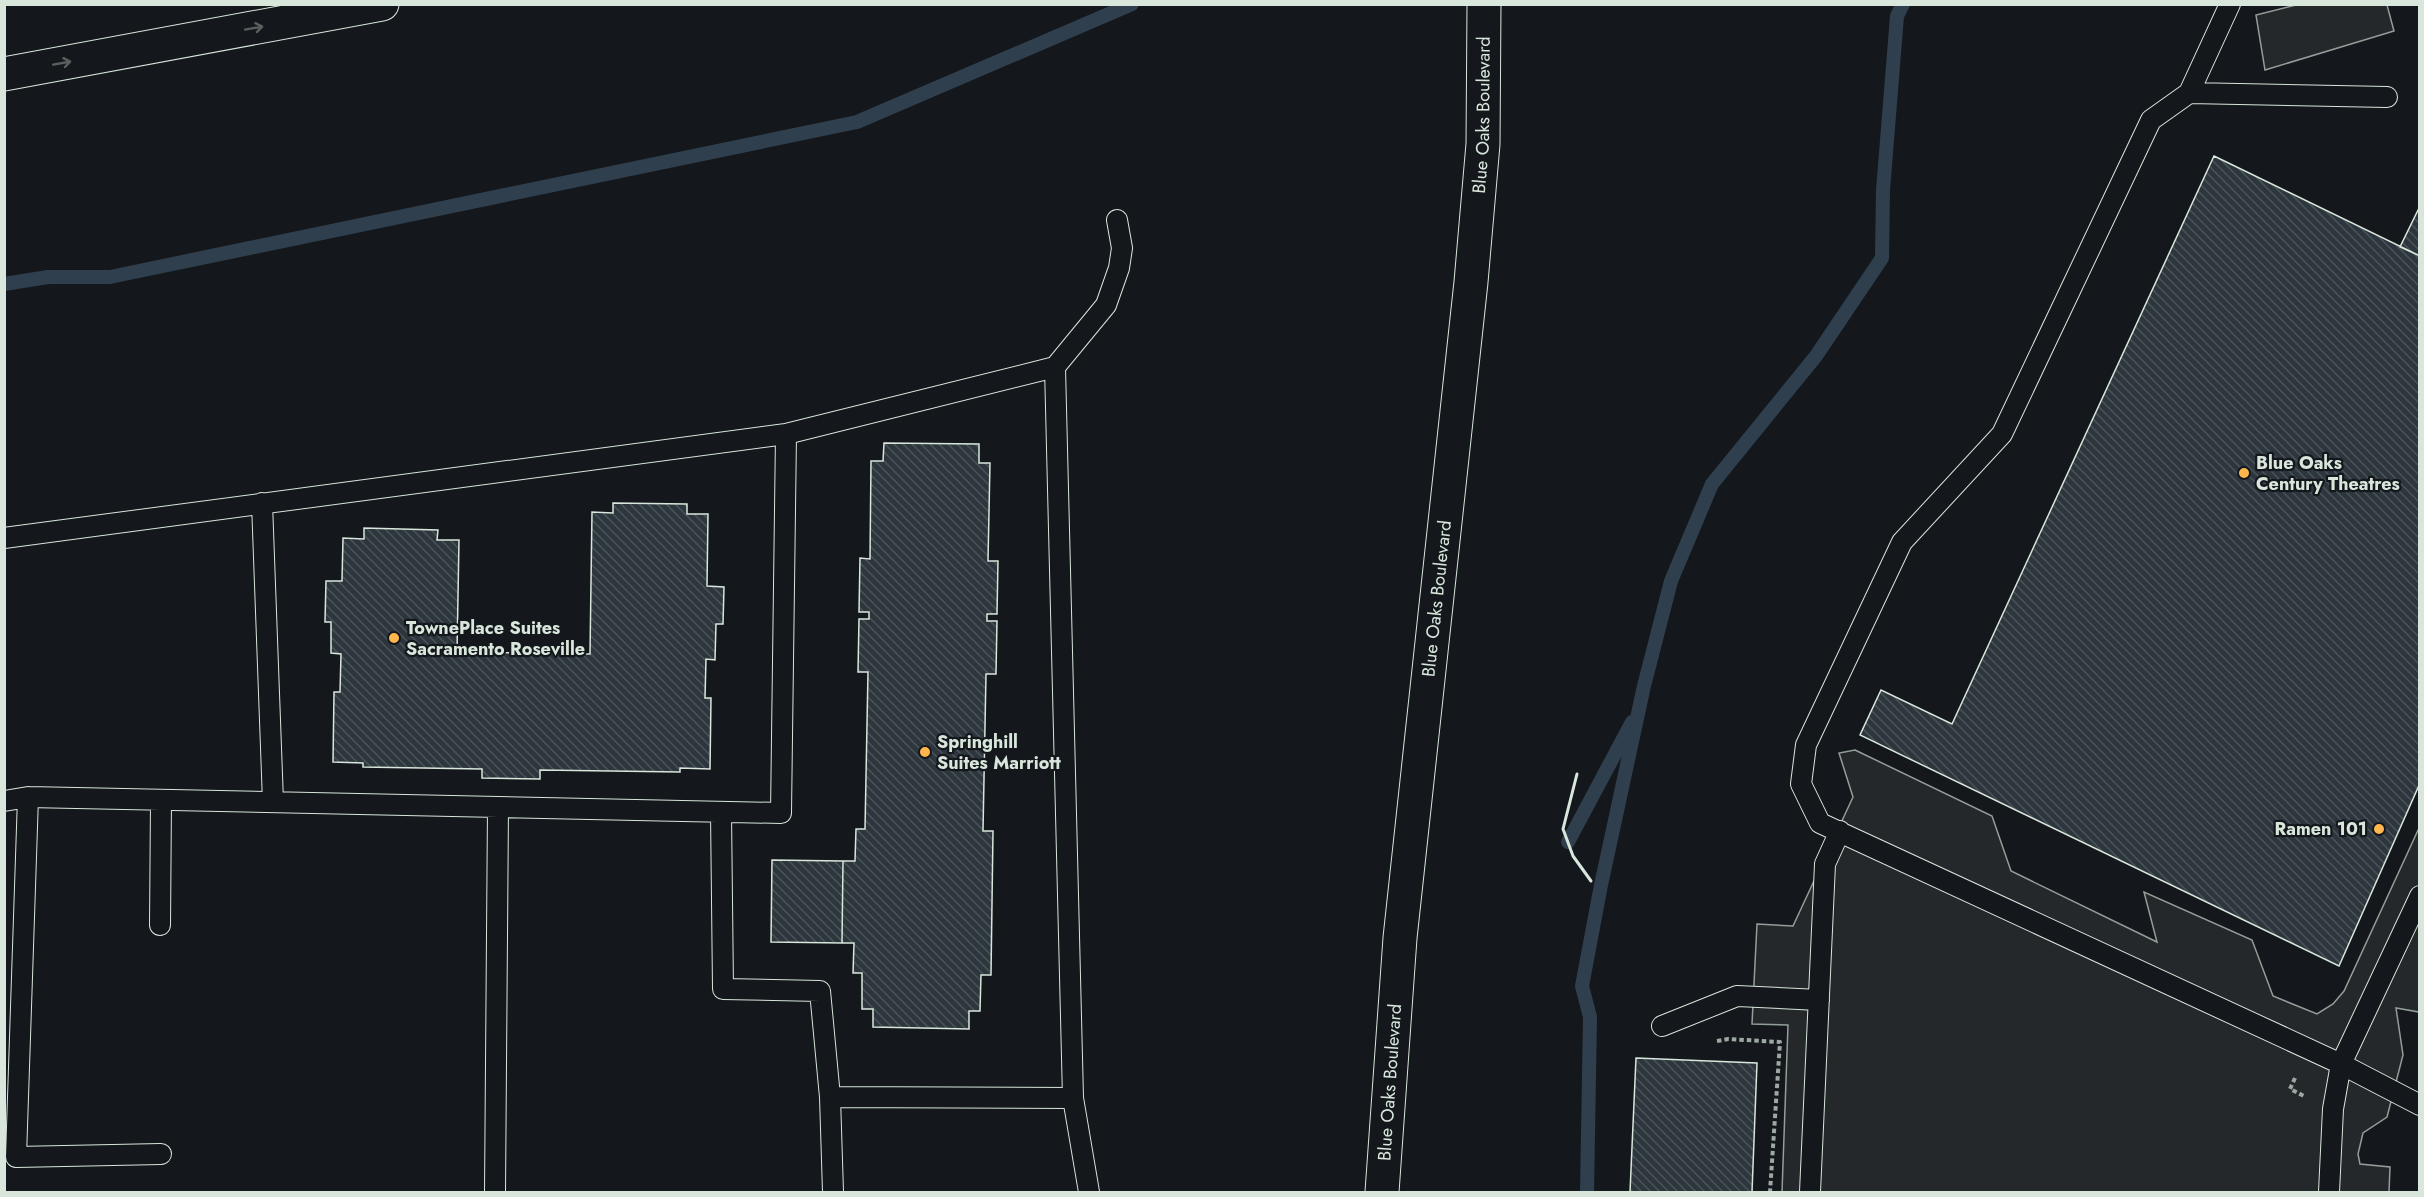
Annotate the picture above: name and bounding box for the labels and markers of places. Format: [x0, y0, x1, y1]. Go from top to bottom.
place label: Blue Oaks Century Theatres [2256, 450, 2400, 497]
marker: Blue Oaks Century Theatres [2237, 466, 2251, 480]
place label: TownePlace Suites Sacramento Roseville [406, 615, 585, 662]
marker: TownePlace Suites Sacramento Roseville [387, 631, 401, 645]
place label: Springhill Suites Marriott [937, 729, 1061, 776]
marker: Springhill Suites Marriott [918, 745, 932, 759]
place label: Ramen 101 [2275, 816, 2367, 842]
marker: Ramen 101 [2372, 822, 2386, 836]

